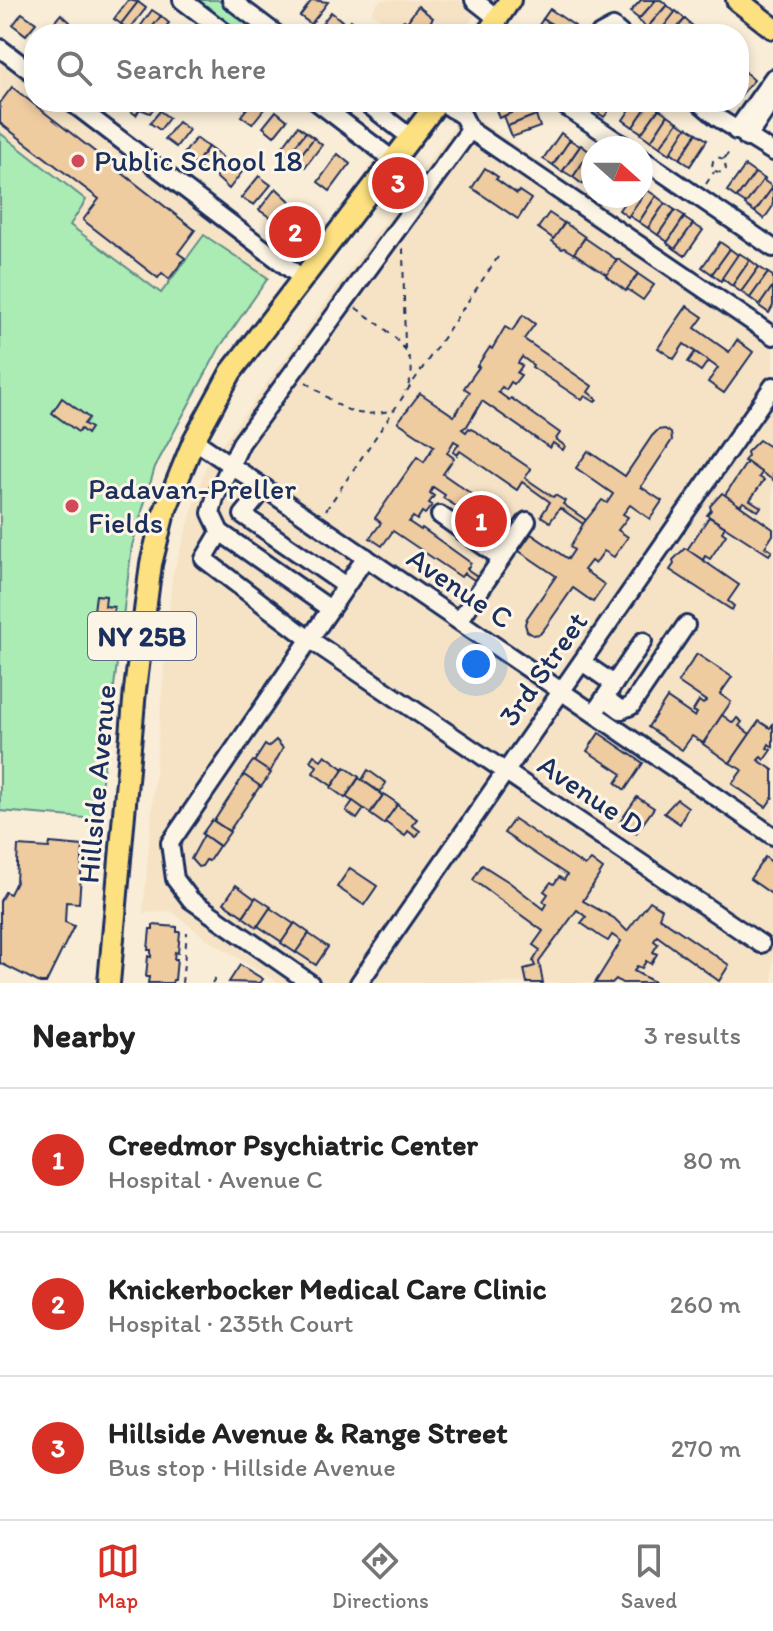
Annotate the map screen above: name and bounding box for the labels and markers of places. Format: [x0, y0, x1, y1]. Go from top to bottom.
place label: Public School 18 [94, 142, 303, 179]
marker: Public School 18 [69, 152, 87, 170]
pin: 3 [372, 153, 424, 213]
pin: 2 [269, 202, 321, 262]
place label: Padavan-Preller Fields [88, 470, 296, 541]
pin: 1 [455, 491, 507, 551]
marker: Padavan-Preller Fields [63, 497, 81, 515]

